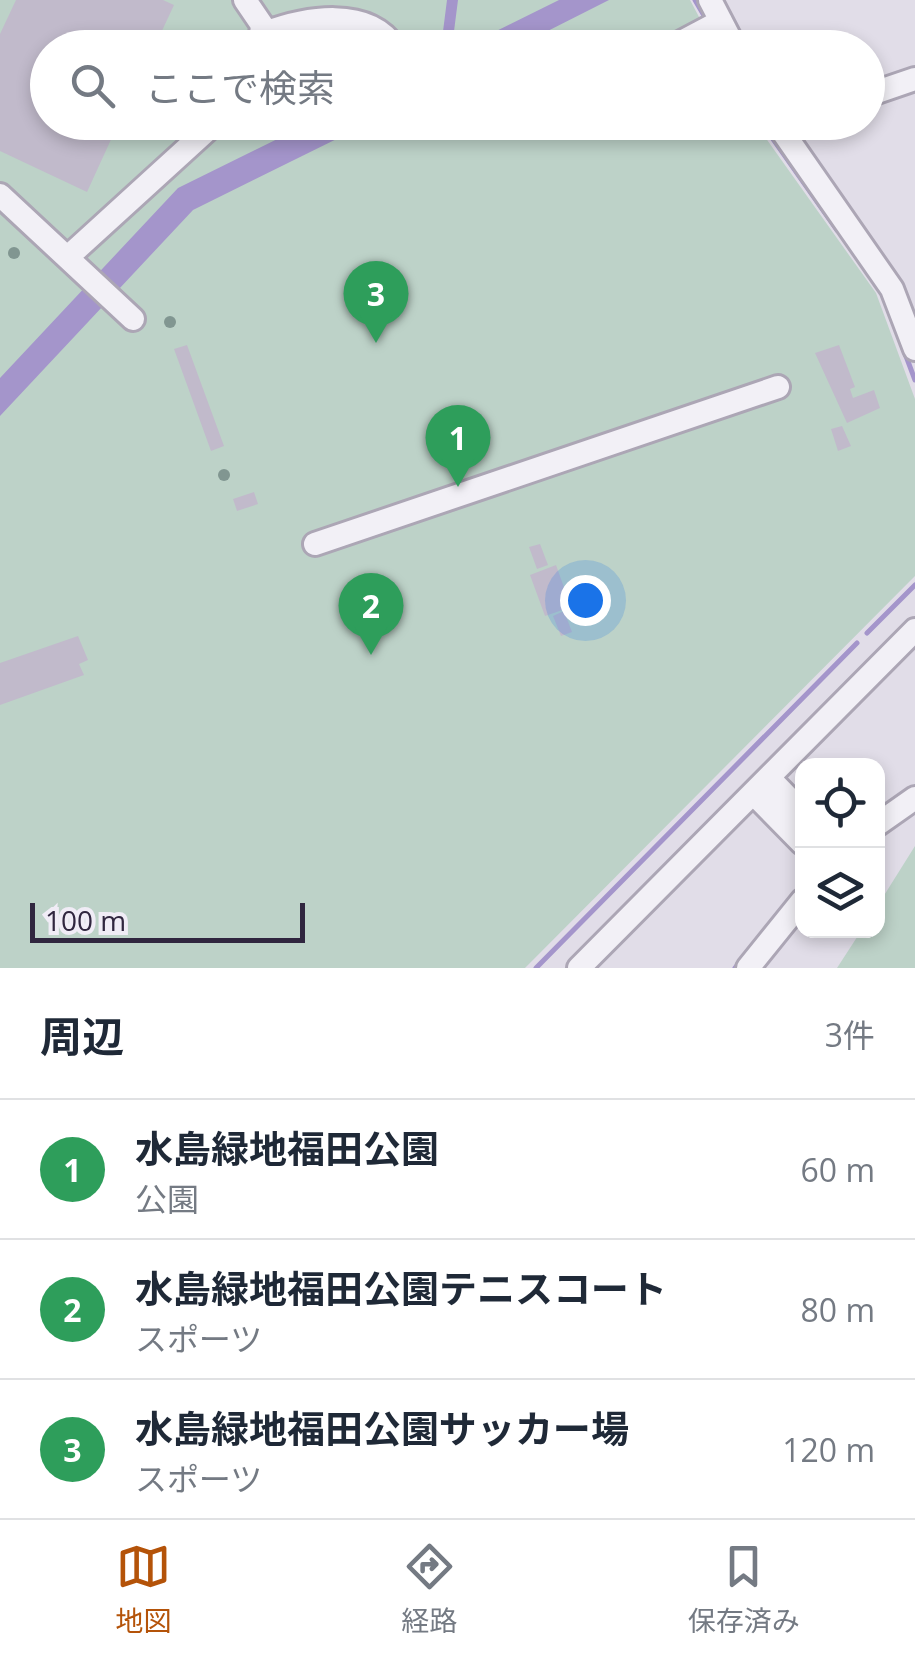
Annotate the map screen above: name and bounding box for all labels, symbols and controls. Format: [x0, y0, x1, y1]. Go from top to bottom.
search box [30, 30, 885, 140]
icon: search [65, 58, 120, 113]
text: ここで検索 [145, 61, 335, 113]
pin: 3 [344, 260, 408, 343]
pin: 1 [426, 404, 490, 487]
pin: 2 [338, 572, 404, 655]
your location [560, 575, 611, 626]
map controls [795, 758, 885, 938]
button: locate [795, 758, 885, 848]
button: layers [795, 848, 885, 938]
scale bar [30, 898, 305, 943]
text: 100 m [45, 901, 126, 939]
text: 周辺 [40, 1007, 124, 1064]
text: 3件 [825, 1013, 875, 1056]
text: 水島緑地福田公園 [135, 1122, 439, 1174]
text: 1 [63, 1148, 82, 1191]
text: 60 m [800, 1148, 875, 1191]
text: 公園 [135, 1177, 199, 1220]
text: 水島緑地福田公園テニスコート [135, 1262, 667, 1314]
text: 2 [63, 1288, 82, 1331]
text: 80 m [800, 1288, 875, 1331]
text: スポーツ [135, 1317, 262, 1360]
text: 水島緑地福田公園サッカー場 [135, 1402, 629, 1454]
text: 3 [63, 1428, 82, 1471]
text: 120 m [782, 1428, 875, 1471]
text: スポーツ [135, 1457, 262, 1500]
tab: 地図 [115, 1539, 171, 1639]
tab: 経路 [401, 1539, 458, 1639]
tab: 保存済み [688, 1539, 800, 1639]

